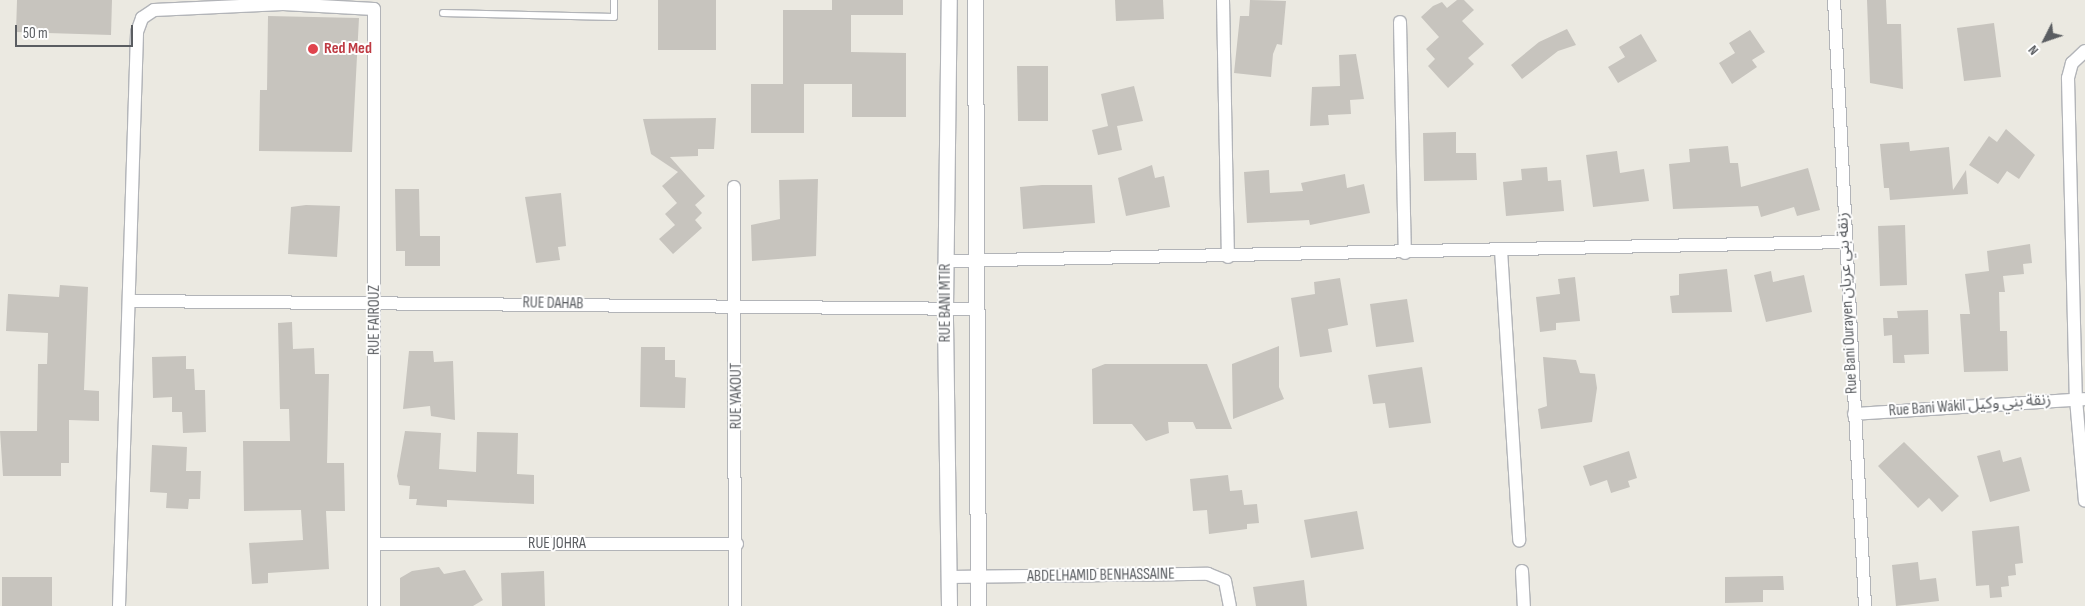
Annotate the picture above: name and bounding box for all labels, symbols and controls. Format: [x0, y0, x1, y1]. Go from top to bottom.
scale bar [18, 15, 135, 47]
north arrow [2020, 15, 2070, 65]
text: 50 m [23, 24, 48, 43]
place label: Red Med [324, 39, 372, 59]
marker: Red Med [306, 42, 320, 56]
text: N [2024, 42, 2042, 59]
street label: Rue Bani Ourayen زنقة بني عريان [1834, 212, 1862, 394]
street label: RUE BANI MTIR [936, 264, 956, 342]
street label: RUE FAIROUZ [365, 285, 385, 355]
street label: RUE DAHAB [522, 294, 584, 314]
street label: RUE YAKOUT [727, 363, 747, 429]
street label: Rue Bani Wakil زنقة بني وكيل [1888, 391, 2052, 421]
street label: RUE JOHRA [528, 534, 586, 554]
street label: ABDELHAMID BENHASSAINE [1027, 565, 1175, 587]

